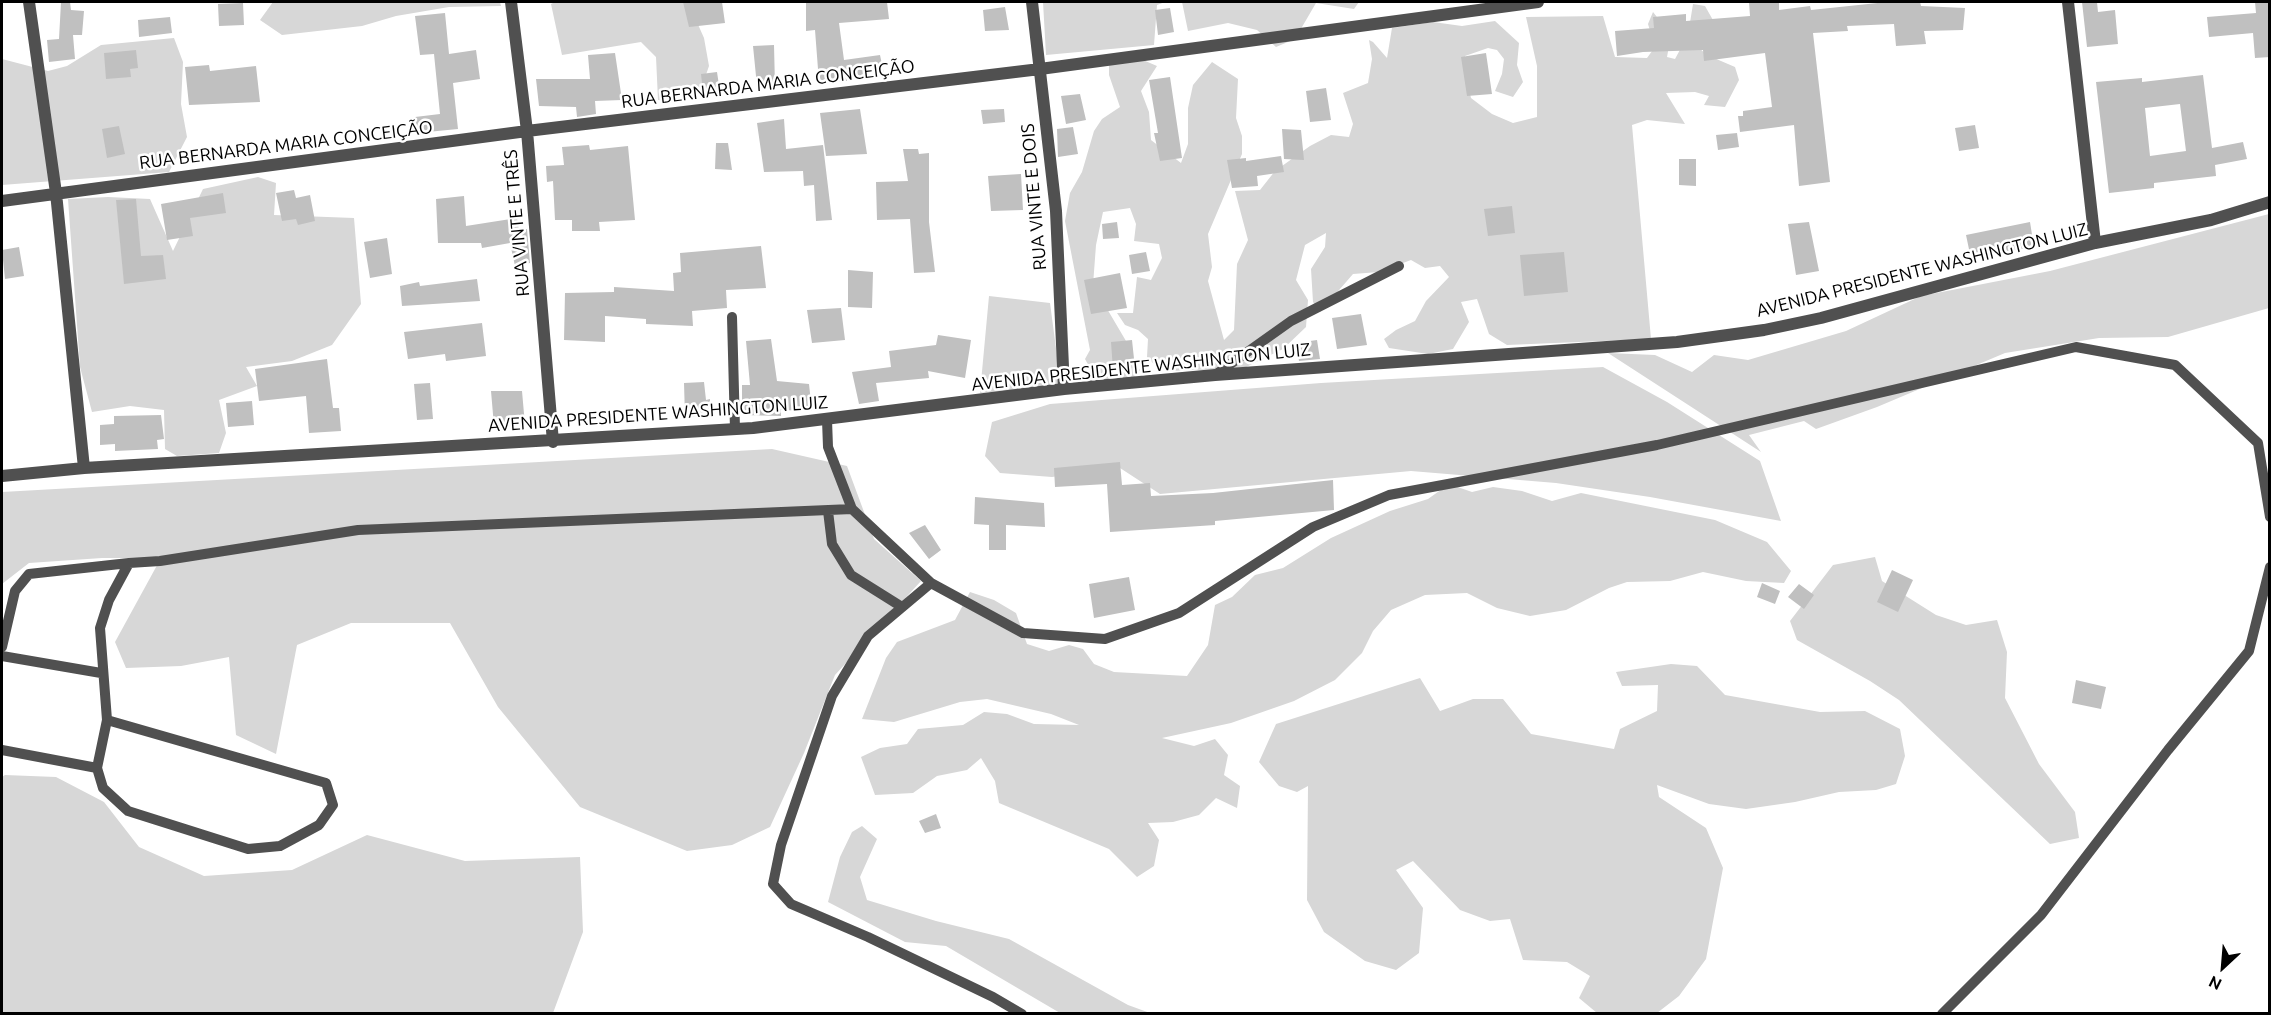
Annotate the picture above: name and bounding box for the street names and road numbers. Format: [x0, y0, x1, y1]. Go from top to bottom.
street label: RUA BERNARDA MARIA CONCEIÇÃO [620, 55, 916, 113]
street label: RUA BERNARDA MARIA CONCEIÇÃO [138, 116, 434, 174]
street label: RUA VINTE E DOIS [1017, 123, 1051, 271]
street label: RUA VINTE E TRÊS [500, 149, 534, 297]
street label: AVENIDA PRESIDENTE WASHINGTON LUIZ [1754, 218, 2090, 322]
street label: AVENIDA PRESIDENTE WASHINGTON LUIZ [970, 338, 1312, 396]
street label: AVENIDA PRESIDENTE WASHINGTON LUIZ [487, 391, 829, 437]

